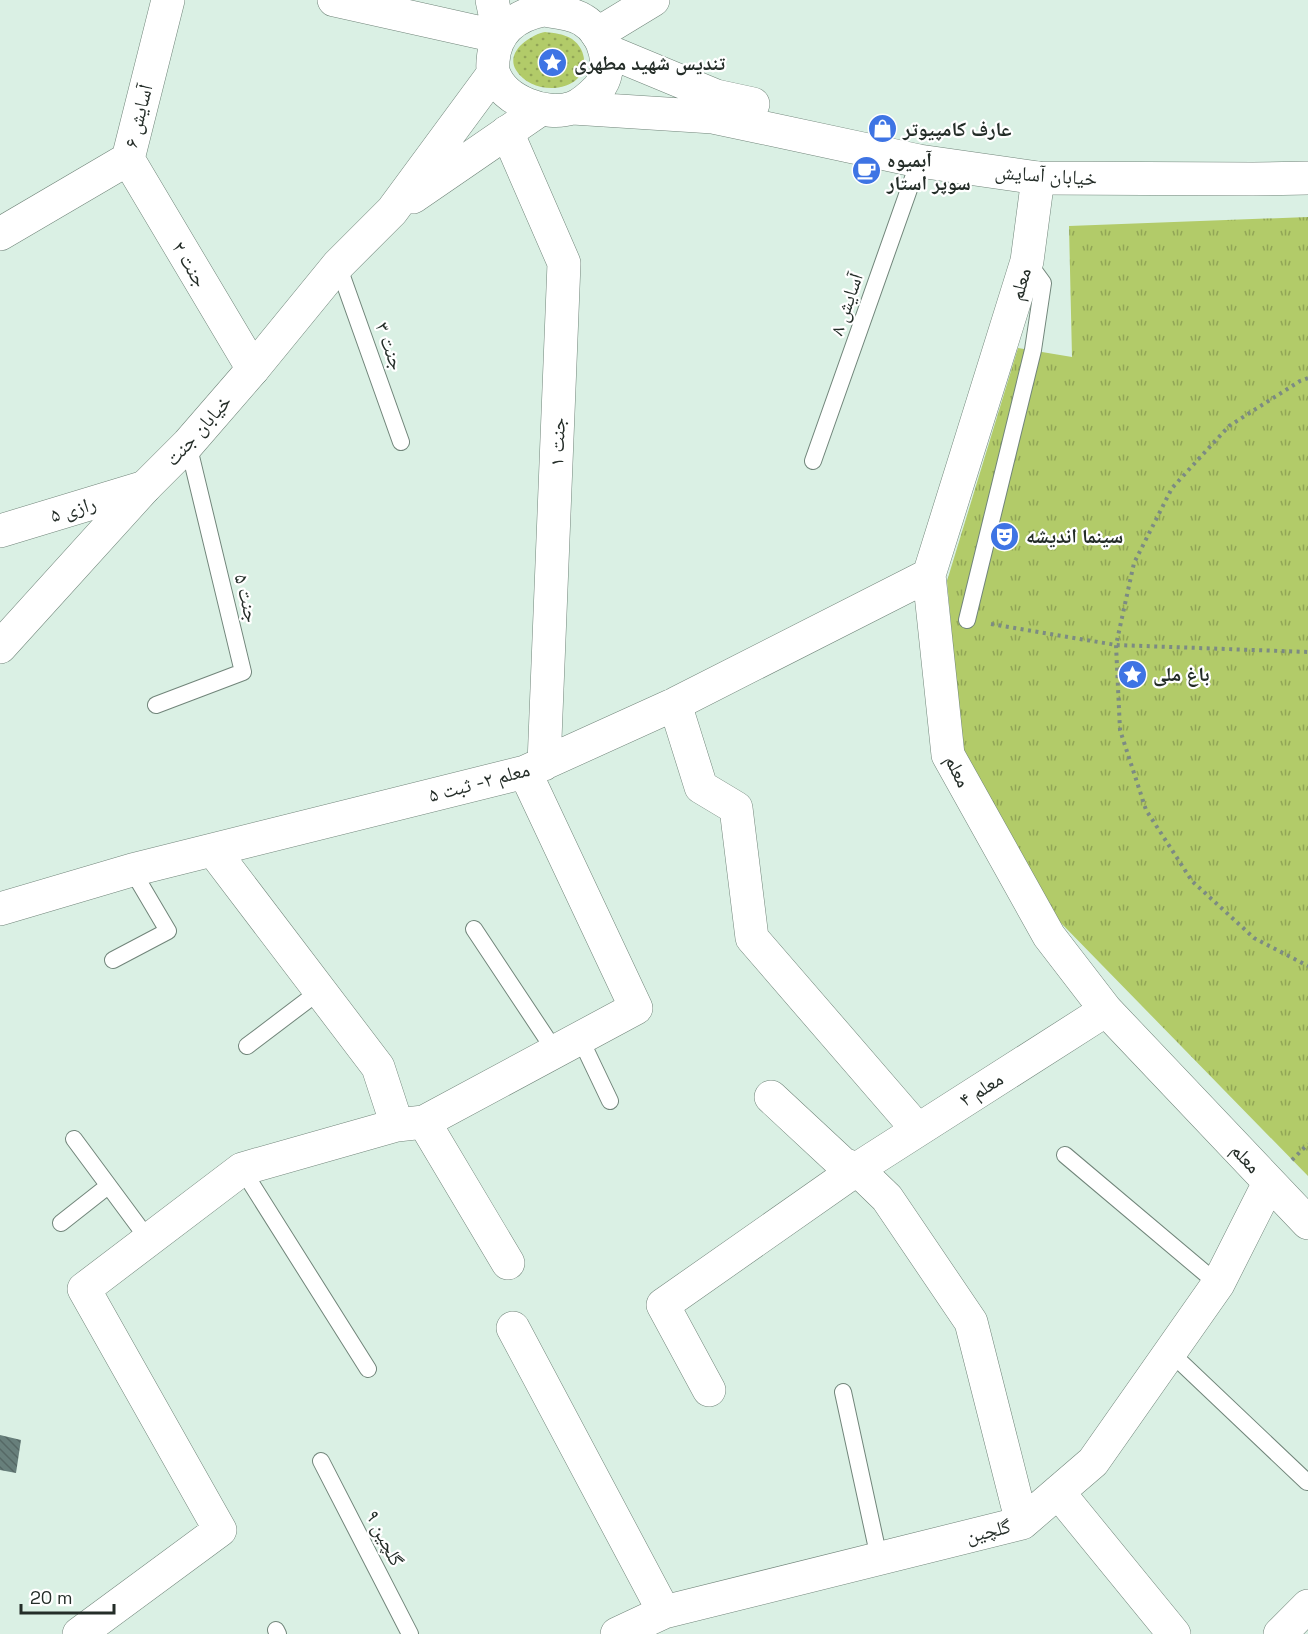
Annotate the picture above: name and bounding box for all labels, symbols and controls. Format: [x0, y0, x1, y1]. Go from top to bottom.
place icon: تندیس شهید مطهری [537, 47, 569, 79]
place label: تندیس شهید مطهری [574, 50, 726, 76]
street label: آسایش ۶ [118, 81, 159, 150]
shop icon: عارف کامپیوتر [866, 113, 898, 145]
place label: عارف کامپیوتر [902, 116, 1012, 142]
place label: آبمیوه سوپر استار [886, 147, 971, 196]
cafe icon: آبمیوه سوپر استار [850, 155, 882, 187]
street label: خیابان آسایش [994, 158, 1098, 192]
street label: جنت ۲ [166, 236, 214, 292]
street label: معلم [1003, 265, 1038, 304]
street label: آسایش ۸ [823, 269, 869, 339]
street label: جنت ۳ [369, 319, 411, 374]
street label: خیابان جنت [159, 389, 237, 471]
street label: جنت ۱ [543, 417, 571, 467]
street label: رازی ۵ [47, 490, 99, 528]
theatre icon: سینما اندیشه [989, 520, 1021, 552]
place label: سینما اندیشه [1026, 523, 1123, 549]
street label: جنت ۵ [228, 571, 266, 625]
place icon: باغ ملی [1116, 658, 1148, 690]
place label: باغ ملی [1153, 661, 1210, 687]
street label: معلم [938, 751, 977, 792]
street label: معلم ۲- ثبت ۵ [425, 756, 533, 809]
street label: معلم ۴ [954, 1066, 1008, 1113]
street label: معلم [1225, 1137, 1267, 1180]
street label: گلچین ۹ [360, 1506, 410, 1571]
street label: گلچین [963, 1513, 1013, 1549]
scale bar [21, 1577, 114, 1615]
text: 20 m [30, 1586, 73, 1609]

